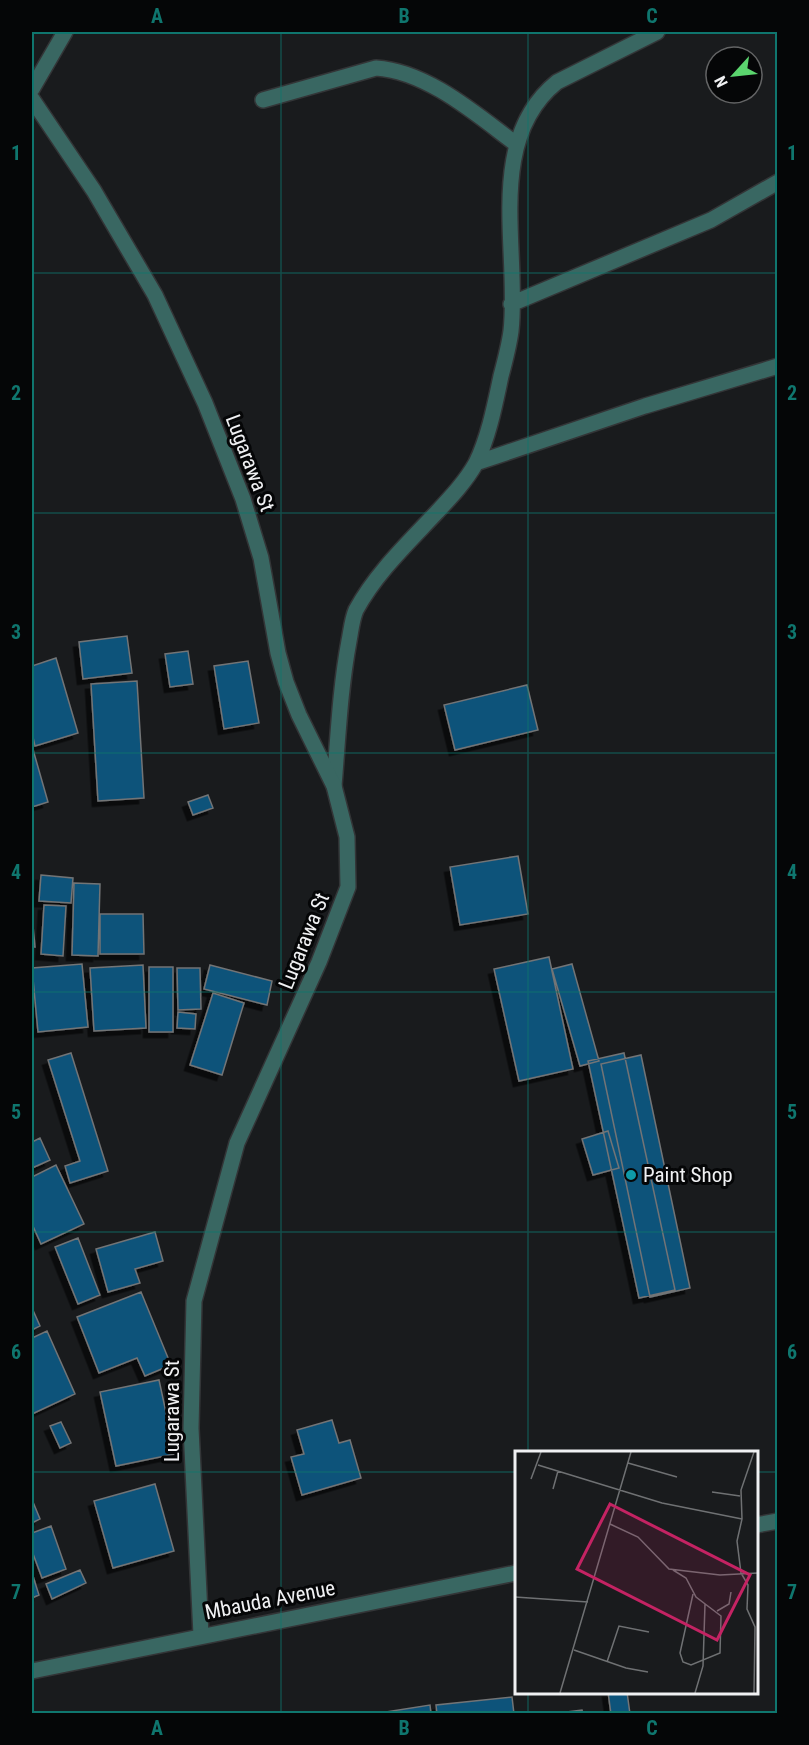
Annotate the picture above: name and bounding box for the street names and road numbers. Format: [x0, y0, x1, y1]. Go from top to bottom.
street label: Lugarawa St [221, 411, 279, 515]
street label: Lugarawa St [274, 889, 334, 993]
street label: Lugarawa St [160, 1360, 184, 1462]
street label: Mbauda Avenue [203, 1576, 337, 1624]

